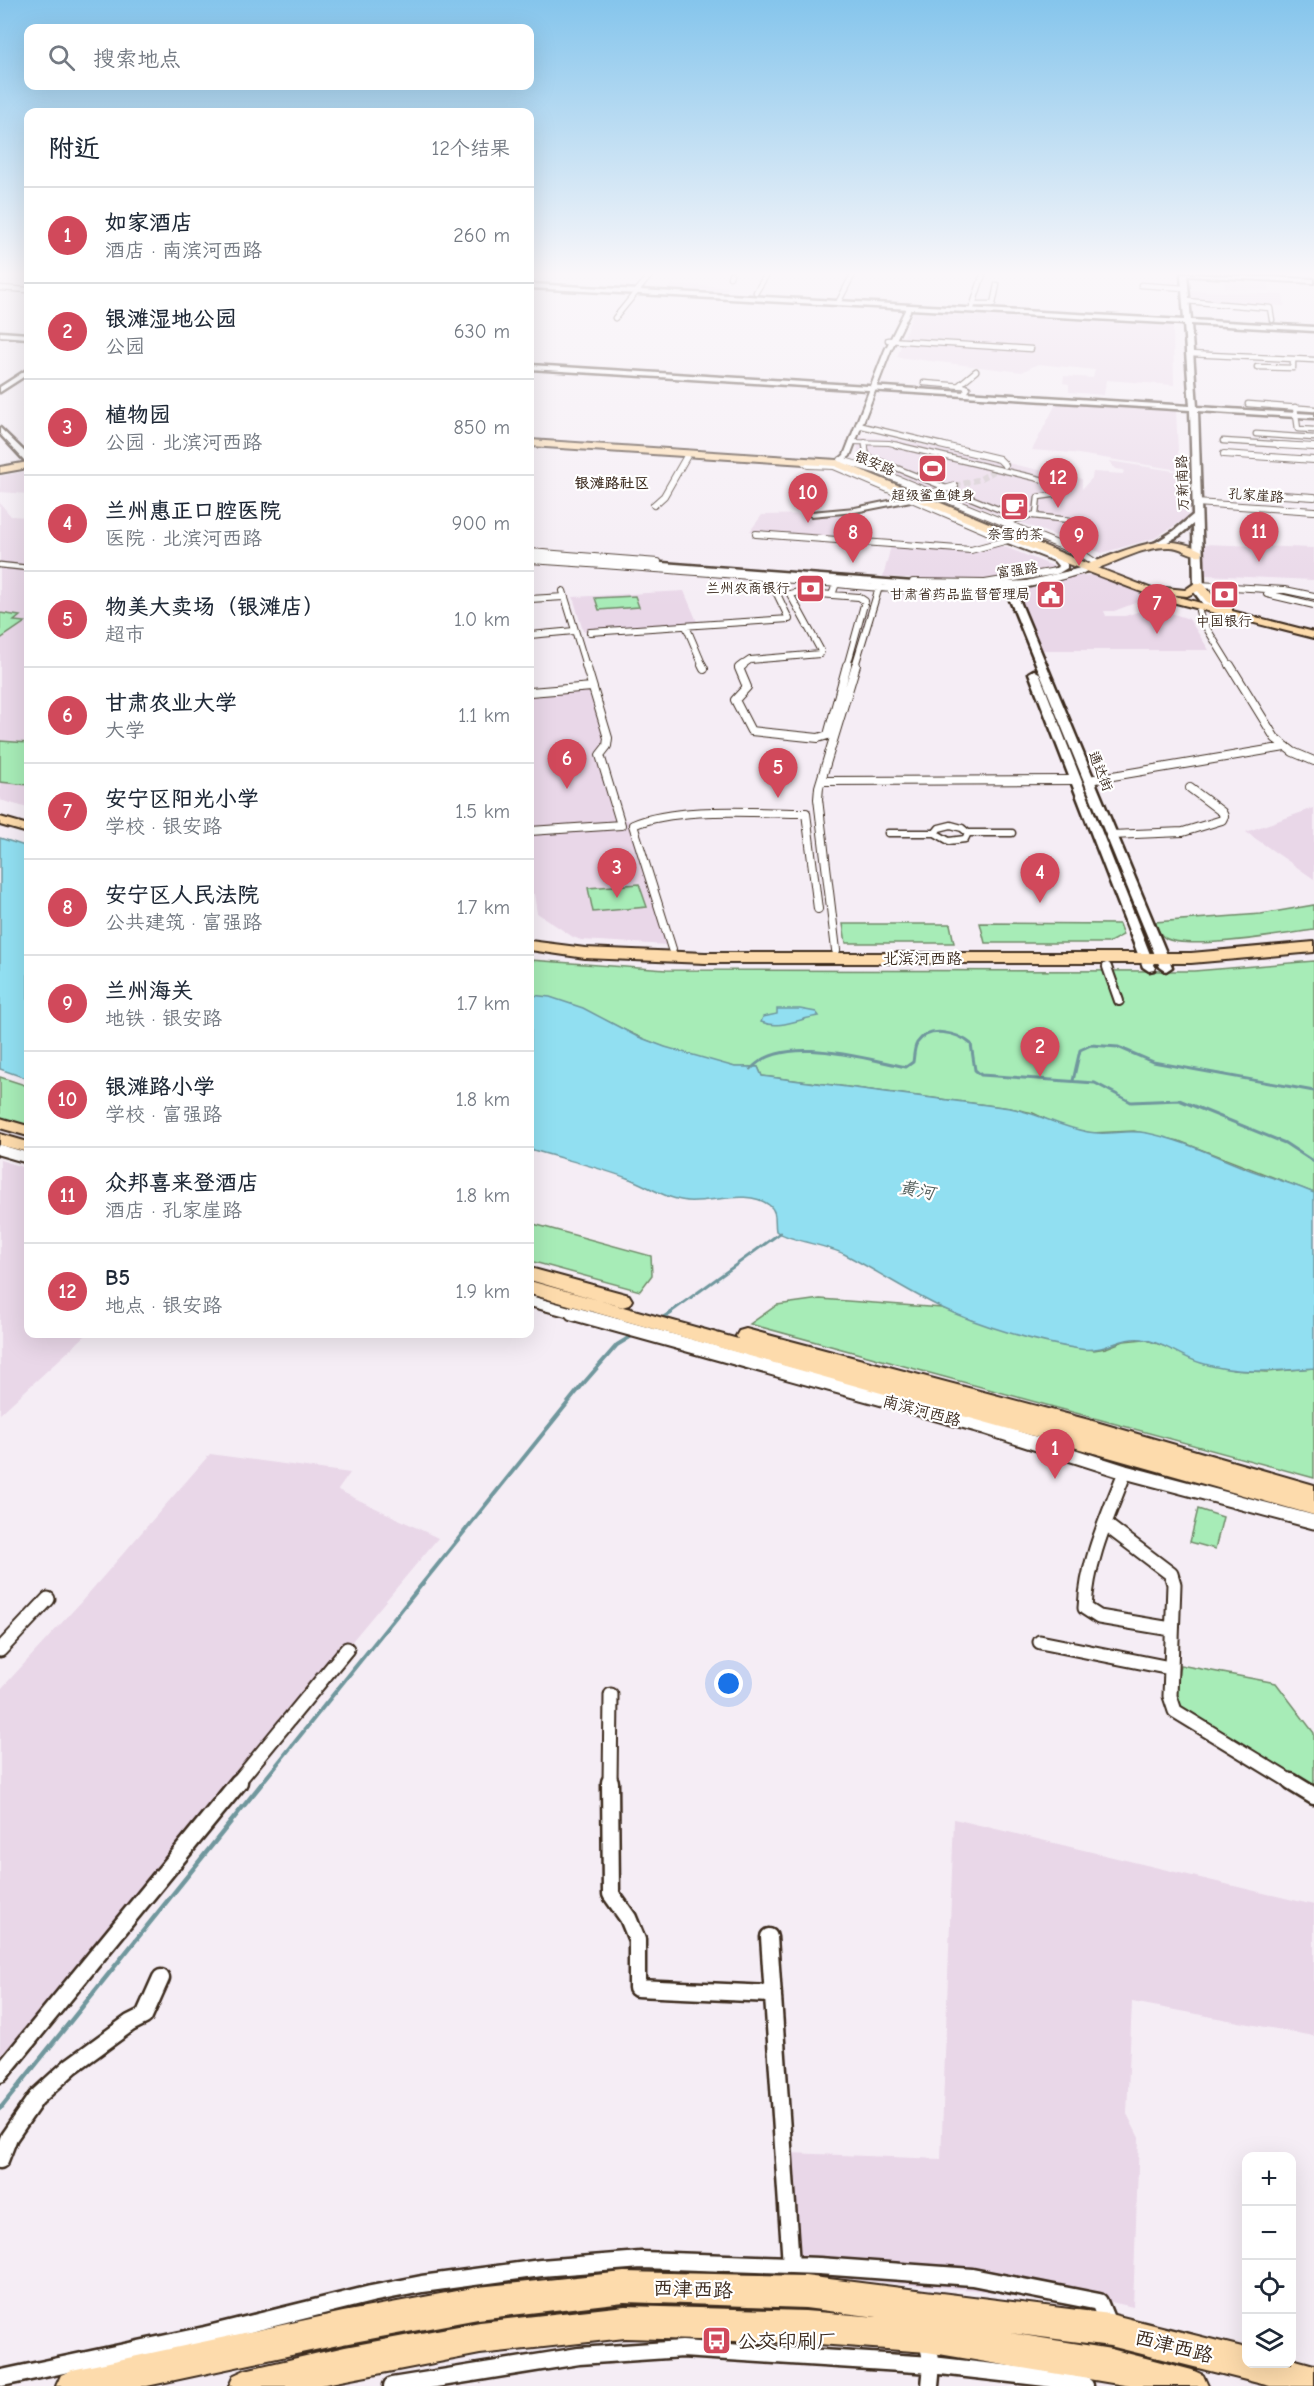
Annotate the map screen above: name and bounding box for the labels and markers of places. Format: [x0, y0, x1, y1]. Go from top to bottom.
sports icon: 超级鲨鱼健身 [917, 452, 949, 484]
pin: 12 [1038, 458, 1078, 508]
pin: 10 [788, 474, 828, 523]
place label: 超级鲨鱼健身 [891, 487, 975, 504]
cafe icon: 奈雪的茶 [999, 491, 1031, 523]
pin: 11 [1240, 512, 1278, 562]
pin: 8 [834, 514, 872, 563]
pin: 9 [1060, 516, 1098, 566]
place label: 奈雪的茶 [987, 526, 1043, 543]
bank icon: 兰州农商银行 [795, 572, 827, 604]
public building icon: 甘肃省药品监督管理局 [1035, 578, 1067, 610]
bank icon: 中国银行 [1208, 578, 1240, 610]
place label: 兰州农商银行 [706, 580, 790, 597]
pin: 7 [1138, 584, 1176, 634]
place label: 甘肃省药品监督管理局 [890, 586, 1030, 603]
place label: 中国银行 [1196, 613, 1252, 630]
pin: 6 [548, 740, 586, 789]
pin: 5 [758, 748, 798, 798]
pin: 3 [598, 848, 636, 898]
pin: 4 [1020, 854, 1060, 903]
pin: 2 [1020, 1028, 1060, 1077]
pin: 1 [1036, 1430, 1074, 1479]
bus stop icon: 公交印刷厂 [700, 2325, 732, 2357]
place label: 公交印刷厂 [737, 2330, 837, 2353]

